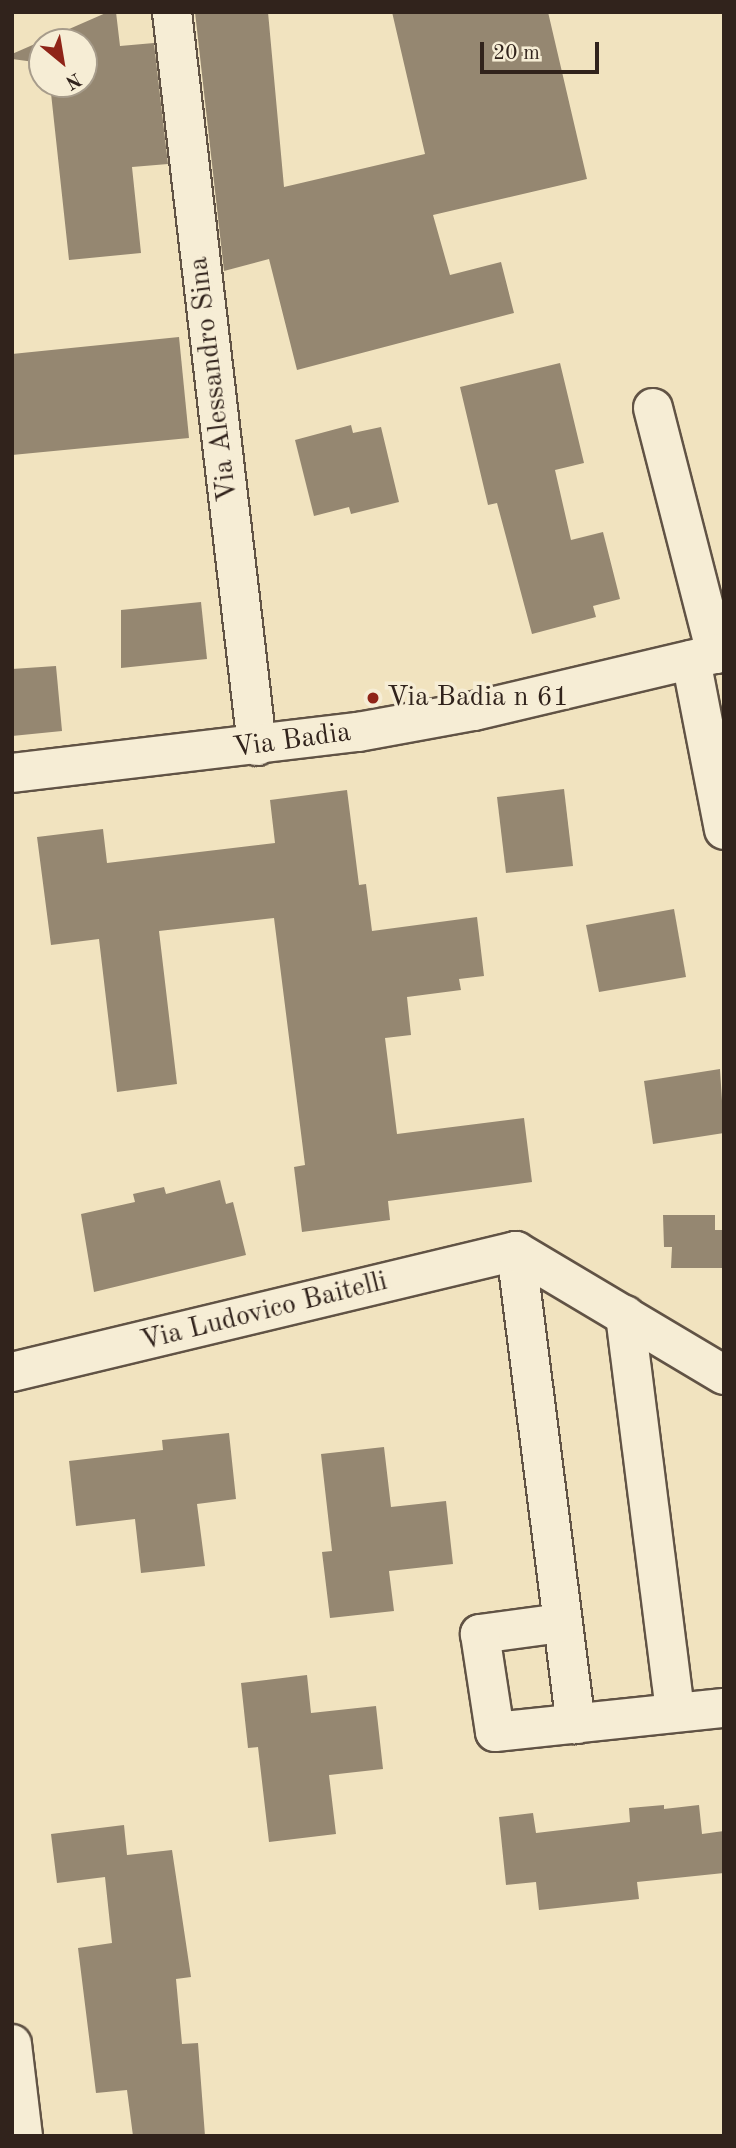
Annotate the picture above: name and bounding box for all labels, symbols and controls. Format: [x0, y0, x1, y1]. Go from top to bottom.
north arrow [28, 28, 98, 98]
scale bar [484, 28, 603, 72]
text: 20 m [493, 43, 540, 64]
text: N [62, 68, 84, 92]
street label: Via Alessandro Sina [182, 255, 246, 503]
place label: Via Badia n 61 [387, 681, 569, 715]
marker: Via Badia n 61 [365, 690, 381, 706]
street label: Via Badia [231, 716, 353, 766]
street label: Via Ludovico Baitelli [137, 1265, 391, 1359]

